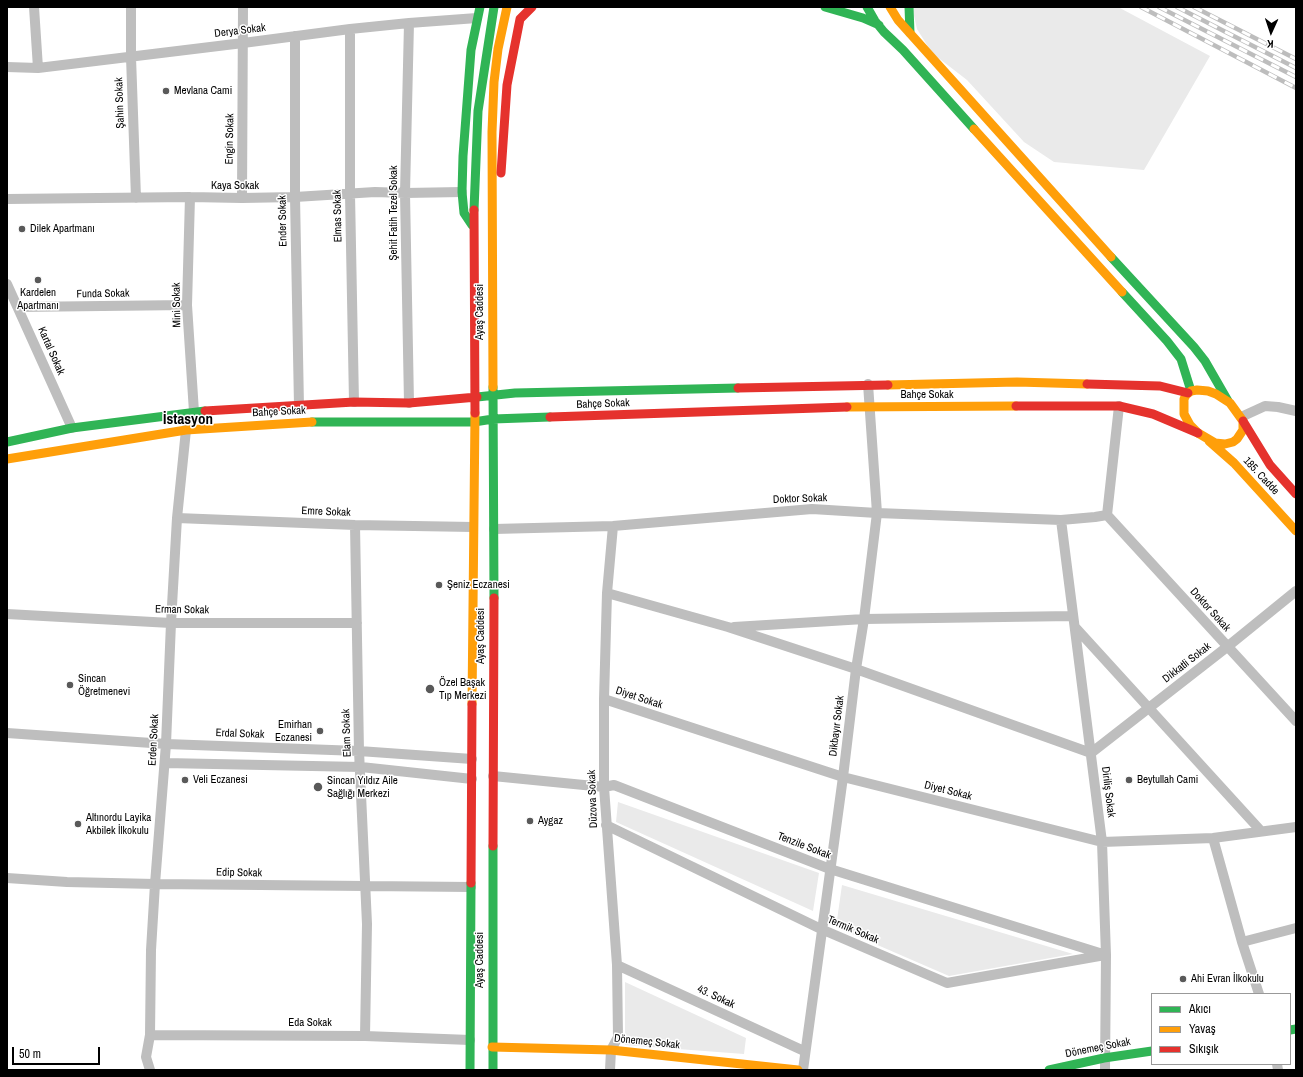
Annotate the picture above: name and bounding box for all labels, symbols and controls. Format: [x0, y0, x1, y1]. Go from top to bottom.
north arrow [1251, 12, 1291, 52]
street label: Derya Sokak [214, 21, 266, 41]
text: K [1267, 37, 1274, 51]
street label: Şahin Sokak [113, 77, 127, 129]
place label: Mevlana Cami [174, 84, 232, 98]
marker: Mevlana Cami [161, 86, 171, 96]
street label: Engin Sokak [223, 113, 237, 165]
street label: Şehit Fatih Tezel Sokak [387, 166, 401, 260]
street label: Kaya Sokak [211, 179, 259, 193]
street label: Elmas Sokak [331, 190, 345, 242]
street label: Ender Sokak [276, 195, 290, 247]
place label: Dilek Apartmanı [30, 222, 95, 236]
marker: Dilek Apartmanı [17, 224, 27, 234]
marker: Kardelen Apartmanı [33, 275, 43, 285]
street label: Mini Sokak [170, 282, 184, 328]
street label: Ayaş Caddesi [473, 284, 487, 340]
place label: Kardelen Apartmanı [17, 286, 59, 312]
street label: Funda Sokak [76, 287, 130, 301]
street label: Kartal Sokak [35, 325, 67, 377]
street label: Bahçe Sokak [900, 388, 954, 402]
street label: Bahçe Sokak [576, 396, 630, 412]
street label: Bahçe Sokak [252, 404, 306, 420]
district label: İstasyon [163, 411, 213, 429]
street label: 185. Cadde [1240, 454, 1282, 498]
street label: Doktor Sokak [773, 491, 827, 507]
street label: Emre Sokak [301, 505, 351, 519]
place label: Şeniz Eczanesi [447, 578, 510, 592]
marker: Şeniz Eczanesi [434, 580, 444, 590]
street label: Doktor Sokak [1187, 585, 1233, 635]
street label: Erman Sokak [155, 603, 209, 617]
street label: Ayaş Caddesi [474, 608, 488, 664]
street label: Dikkatli Sokak [1160, 640, 1214, 686]
place label: Sincan Öğretmenevi [78, 672, 130, 698]
place label: Özel Başak Tıp Merkezi [439, 676, 486, 702]
marker: Sincan Öğretmenevi [65, 680, 75, 690]
marker: Özel Başak Tıp Merkezi [424, 683, 436, 695]
street label: Diyet Sokak [614, 684, 664, 712]
street label: Dikbayır Sokak [827, 695, 847, 757]
street label: Elam Sokak [340, 709, 354, 757]
street label: Erden Sokak [146, 714, 162, 766]
place label: Emirhan Eczanesi [275, 718, 312, 744]
marker: Emirhan Eczanesi [315, 726, 325, 736]
street label: Erdal Sokak [215, 727, 265, 741]
street label: Diriliş Sokak [1098, 766, 1118, 818]
street label: Düzova Sokak [585, 770, 601, 828]
place label: Veli Eczanesi [193, 773, 248, 787]
place label: Beytullah Cami [1137, 773, 1198, 787]
place label: Sincan Yıldız Aile Sağlığı Merkezi [327, 774, 398, 800]
marker: Veli Eczanesi [180, 775, 190, 785]
marker: Beytullah Cami [1124, 775, 1134, 785]
street label: Diyet Sokak [923, 779, 973, 803]
marker: Sincan Yıldız Aile Sağlığı Merkezi [312, 781, 324, 793]
place label: Altınordu Layika Akbilek İlkokulu [86, 811, 151, 837]
place label: Aygaz [538, 814, 563, 828]
marker: Aygaz [525, 816, 535, 826]
marker: Altınordu Layika Akbilek İlkokulu [73, 819, 83, 829]
street label: Tenzile Sokak [775, 830, 833, 862]
street label: Edip Sokak [216, 866, 262, 880]
street label: Termik Sokak [825, 913, 881, 947]
street label: Ayaş Caddesi [473, 932, 487, 988]
place label: Ahi Evran İlkokulu [1191, 972, 1264, 986]
marker: Ahi Evran İlkokulu [1178, 974, 1188, 984]
street label: 43. Sokak [695, 983, 737, 1011]
legend [1151, 993, 1291, 1065]
text: Akıcı [1189, 1001, 1211, 1017]
street label: Eda Sokak [288, 1016, 332, 1030]
text: Yavaş [1189, 1021, 1216, 1037]
street label: Dönemeç Sokak [613, 1032, 681, 1052]
street label: Dönemeç Sokak [1064, 1035, 1132, 1061]
scale bar [14, 1039, 102, 1065]
text: Sıkışık [1189, 1041, 1219, 1057]
text: 50 m [19, 1046, 41, 1062]

